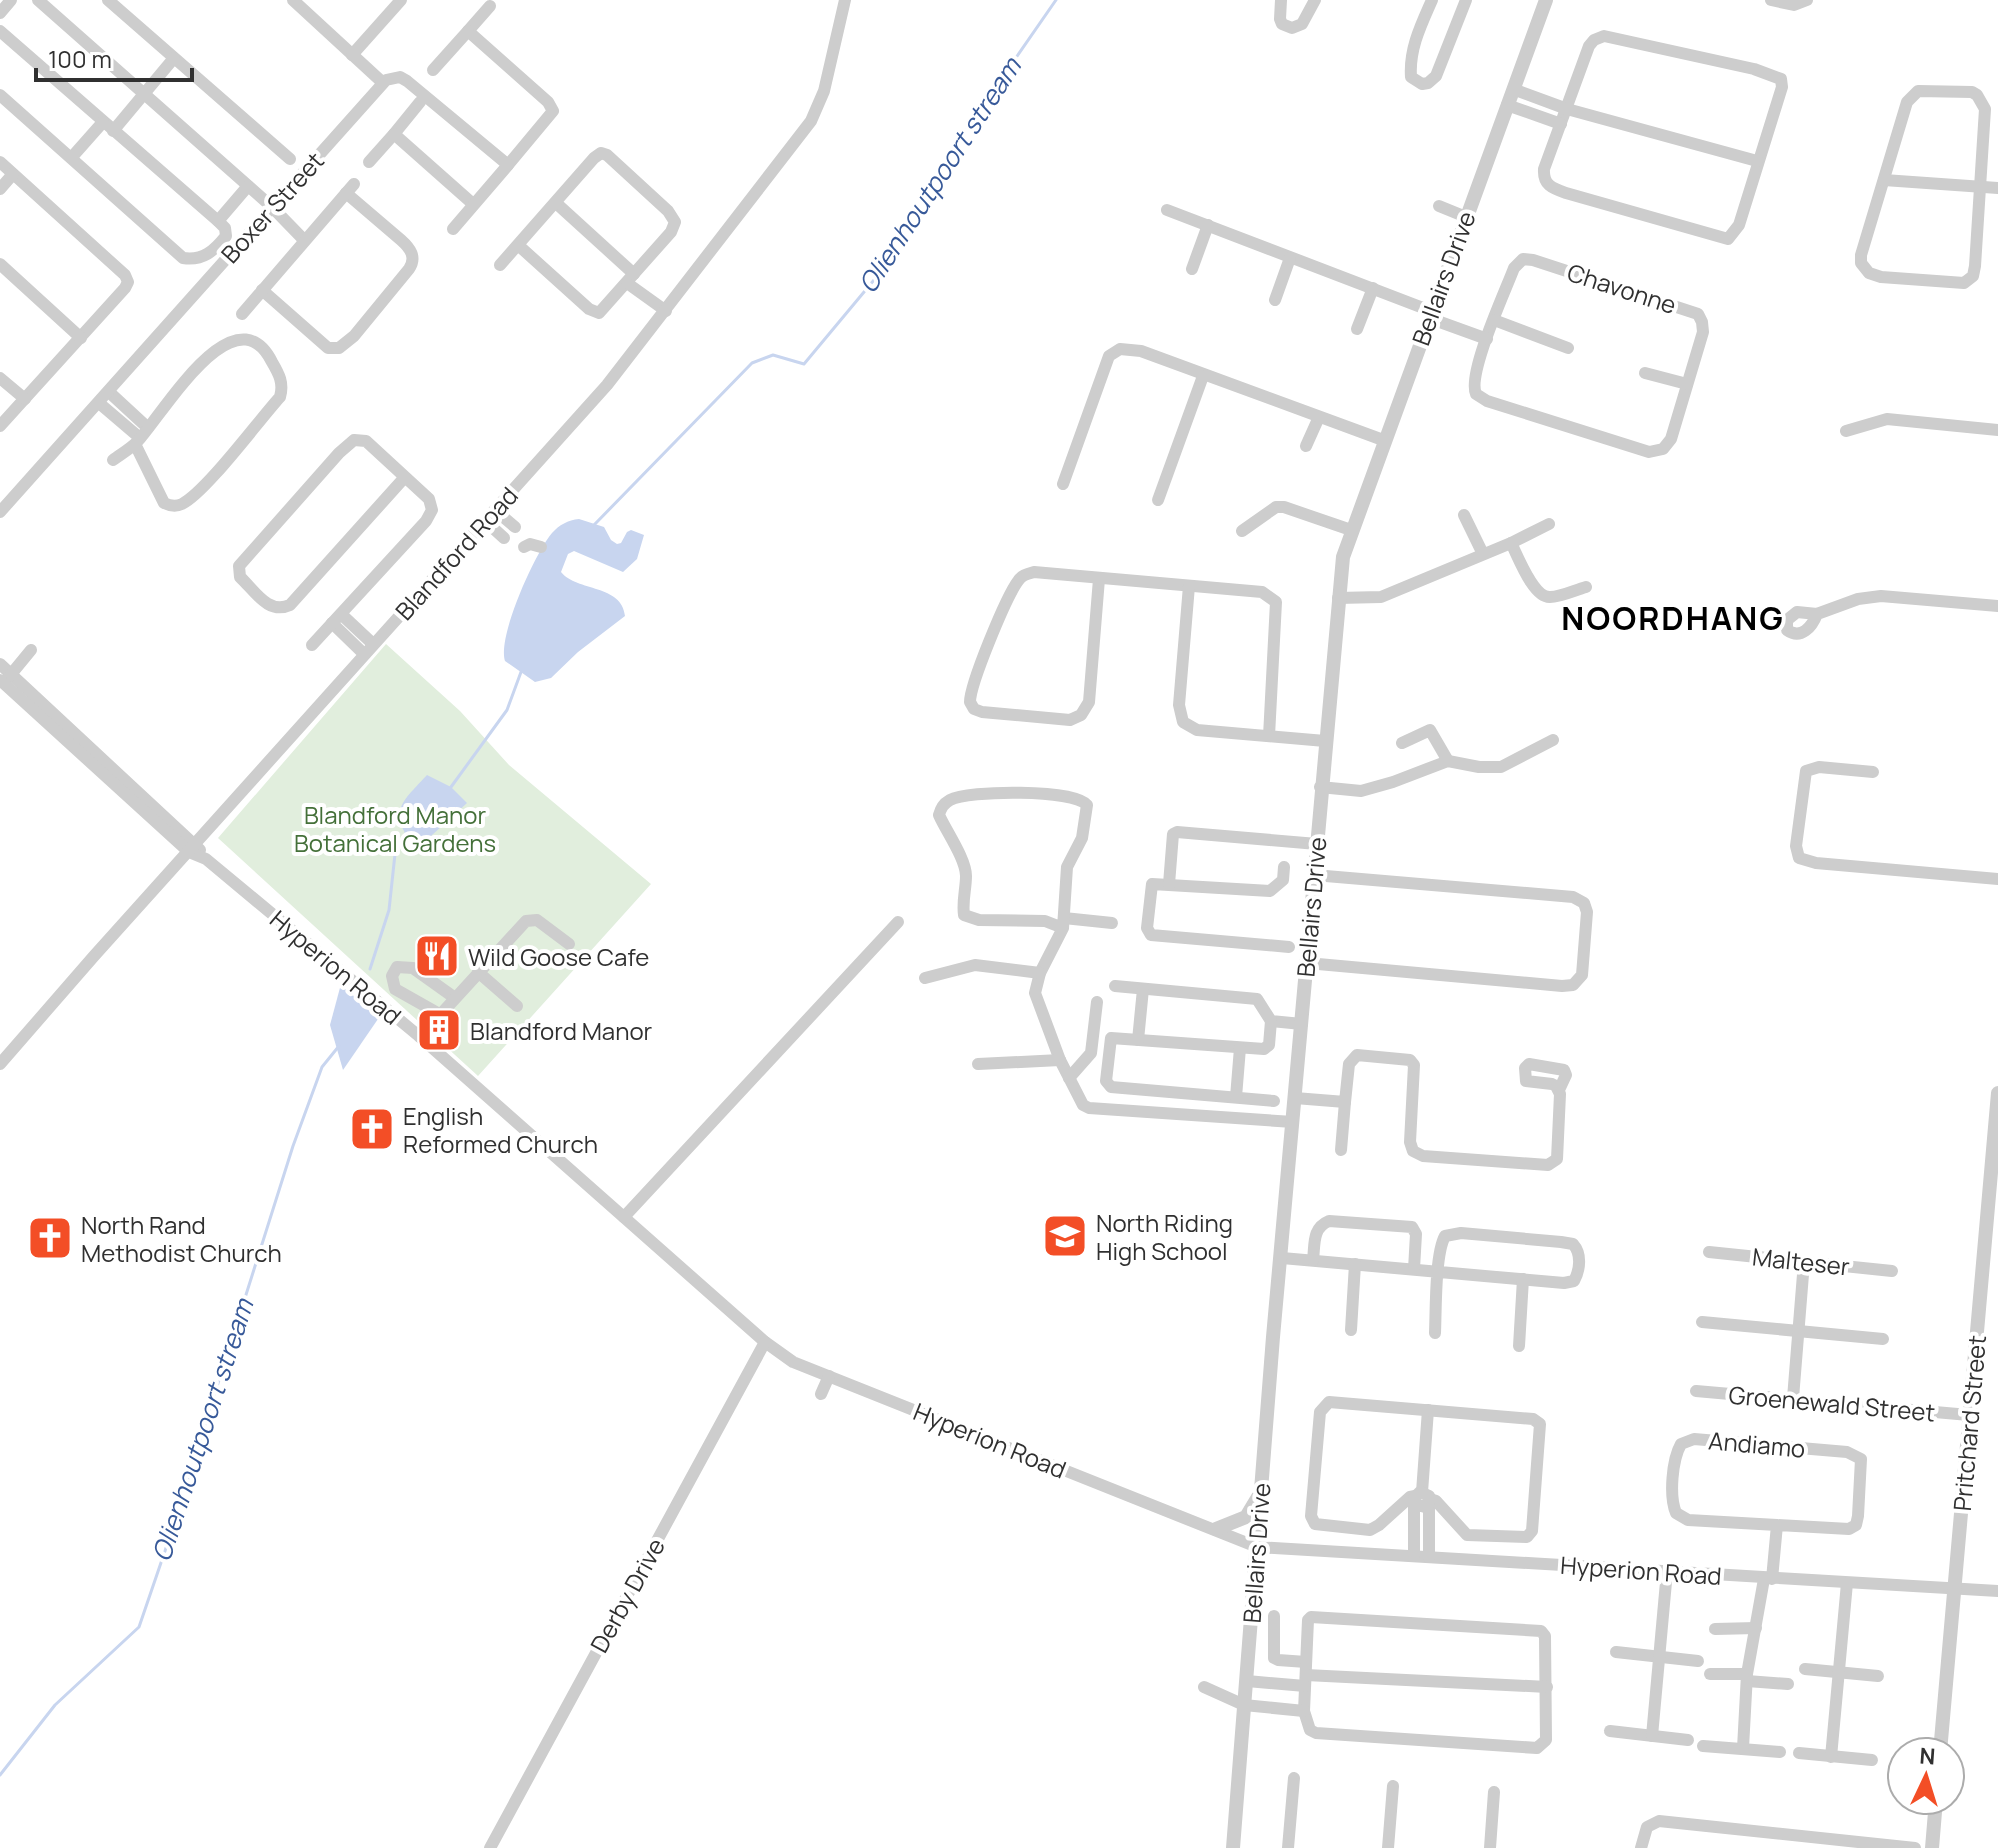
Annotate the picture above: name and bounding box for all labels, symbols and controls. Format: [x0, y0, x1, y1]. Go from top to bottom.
scale bar [36, 32, 192, 82]
text: 100 m [48, 42, 112, 75]
water label: Olienhoutpoort stream [849, 49, 1030, 300]
street label: Boxer Street [213, 144, 331, 270]
street label: Bellairs Drive [1403, 206, 1483, 350]
street label: Chavonne [1563, 255, 1681, 321]
street label: Blandford Road [387, 479, 525, 627]
district label: NOORDHANG [1561, 596, 1785, 640]
park label: Blandford Manor Botanical Gardens [294, 798, 496, 859]
street label: Bellairs Drive [1288, 836, 1334, 978]
street label: Hyperion Road [263, 902, 409, 1032]
restaurant icon: Wild Goose Cafe [413, 932, 461, 980]
place label: Wild Goose Cafe [468, 940, 649, 973]
building icon: Blandford Manor [415, 1006, 463, 1054]
place label: Blandford Manor [470, 1014, 653, 1047]
place label: English Reformed Church [403, 1099, 598, 1160]
church icon: English Reformed Church [348, 1105, 396, 1153]
place label: North Riding High School [1096, 1206, 1233, 1267]
place label: North Rand Methodist Church [81, 1208, 282, 1269]
school or university icon: North Riding High School [1041, 1212, 1089, 1260]
church icon: North Rand Methodist Church [26, 1214, 74, 1262]
street label: Malteser [1751, 1239, 1852, 1283]
water label: Olienhoutpoort stream [143, 1292, 262, 1566]
street label: Pritchard Street [1945, 1334, 1993, 1512]
street label: Groenewald Street [1727, 1378, 1937, 1428]
street label: Hyperion Road [909, 1394, 1071, 1486]
street label: Andiamo [1707, 1423, 1807, 1465]
street label: Bellairs Drive [1235, 1482, 1277, 1624]
street label: Derby Drive [582, 1532, 672, 1658]
street label: Hyperion Road [1559, 1548, 1723, 1592]
north arrow [1886, 1736, 1966, 1816]
text: N [1918, 1741, 1936, 1772]

